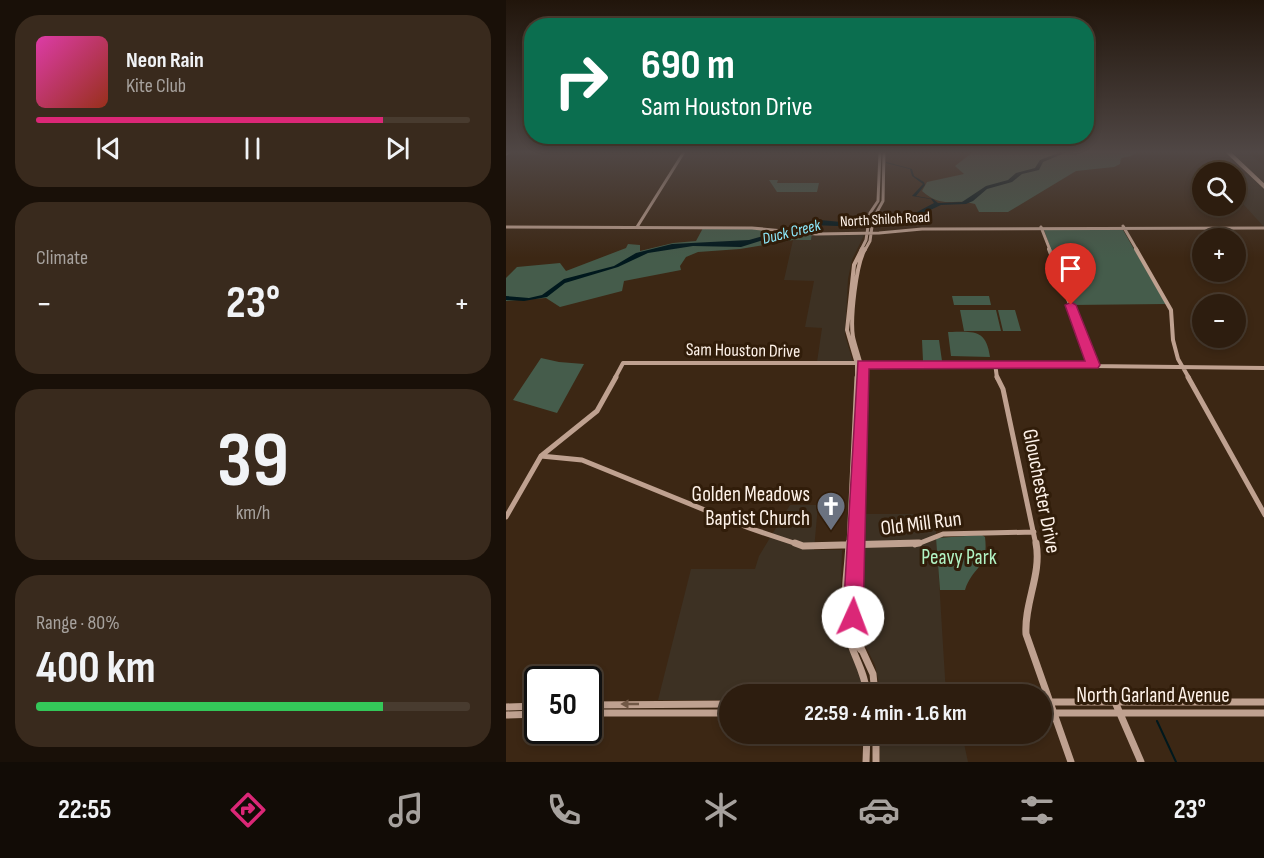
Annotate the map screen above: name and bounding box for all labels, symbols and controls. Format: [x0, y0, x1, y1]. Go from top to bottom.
text: 690 m [641, 40, 735, 91]
icon: right [542, 42, 620, 120]
text: Neon Rain [126, 47, 204, 74]
text: Kite Club [126, 74, 186, 98]
text: Sam Houston Drive [641, 91, 813, 123]
icon: previous [92, 132, 125, 165]
icon: pause [236, 132, 269, 165]
icon: next [381, 132, 414, 165]
map controls [1192, 162, 1246, 348]
button: search [1192, 162, 1246, 216]
street label: North Shiloh Road [839, 208, 931, 231]
water label: Duck Creek [760, 216, 823, 249]
button: + [1192, 228, 1246, 282]
pin [1045, 243, 1096, 305]
text: Climate [36, 246, 88, 270]
icon: arrive [1054, 252, 1087, 285]
text: 23° [226, 276, 280, 331]
text: − [36, 284, 52, 324]
text: + [454, 284, 470, 324]
button: − [1192, 294, 1246, 348]
street label: Sam Houston Drive [686, 339, 800, 362]
text: 39 [217, 415, 289, 508]
street label: Glouchester Drive [1017, 427, 1066, 555]
place label: Golden Meadows Baptist Church [692, 482, 810, 531]
church icon: Golden Meadows Baptist Church [815, 490, 847, 532]
text: km/h [236, 501, 270, 525]
street label: Old Mill Run [879, 506, 963, 541]
park label: Peavy Park [921, 545, 997, 570]
position arrow [821, 585, 885, 649]
text: Range · 80% [36, 611, 120, 635]
text: 400 km [36, 641, 156, 696]
speed limit sign: 50 [524, 666, 602, 744]
street label: North Garland Avenue [1076, 683, 1230, 708]
one-way arrow [620, 699, 639, 709]
text: 22:59 · 4 min · 1.6 km [804, 700, 967, 727]
icon: directions [227, 789, 269, 831]
icon: music [385, 789, 427, 831]
icon: phone [543, 789, 585, 831]
icon: climate [700, 789, 742, 831]
icon: car [858, 789, 900, 831]
icon: filters [1016, 789, 1058, 831]
text: 22:55 [58, 794, 111, 826]
text: 23° [1174, 794, 1206, 826]

